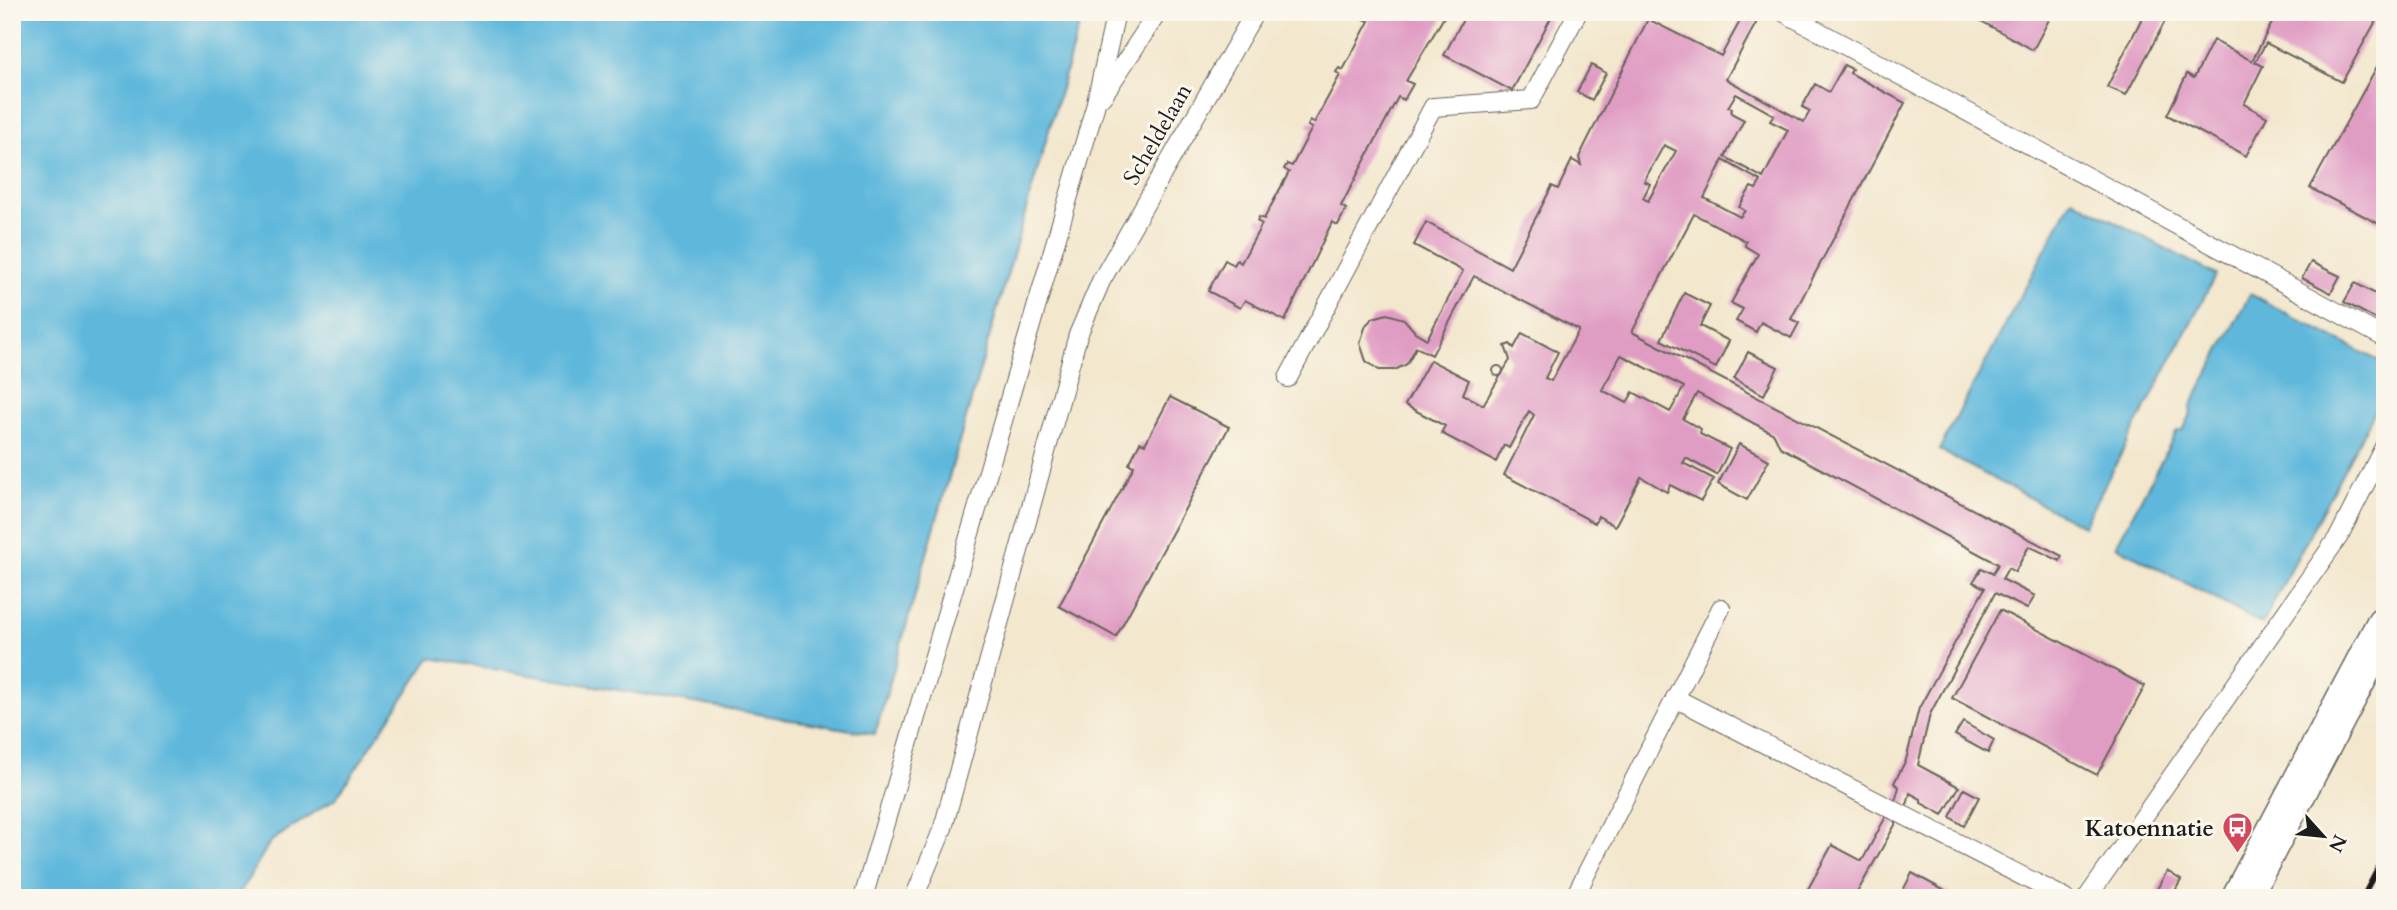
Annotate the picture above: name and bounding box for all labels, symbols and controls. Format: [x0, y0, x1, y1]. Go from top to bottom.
street label: Scheldelaan [1116, 78, 1199, 191]
north arrow [2288, 802, 2358, 872]
bus stop icon: Katoennatie [2220, 811, 2254, 855]
place label: Katoennatie [2085, 813, 2214, 844]
text: N [2322, 830, 2353, 857]

